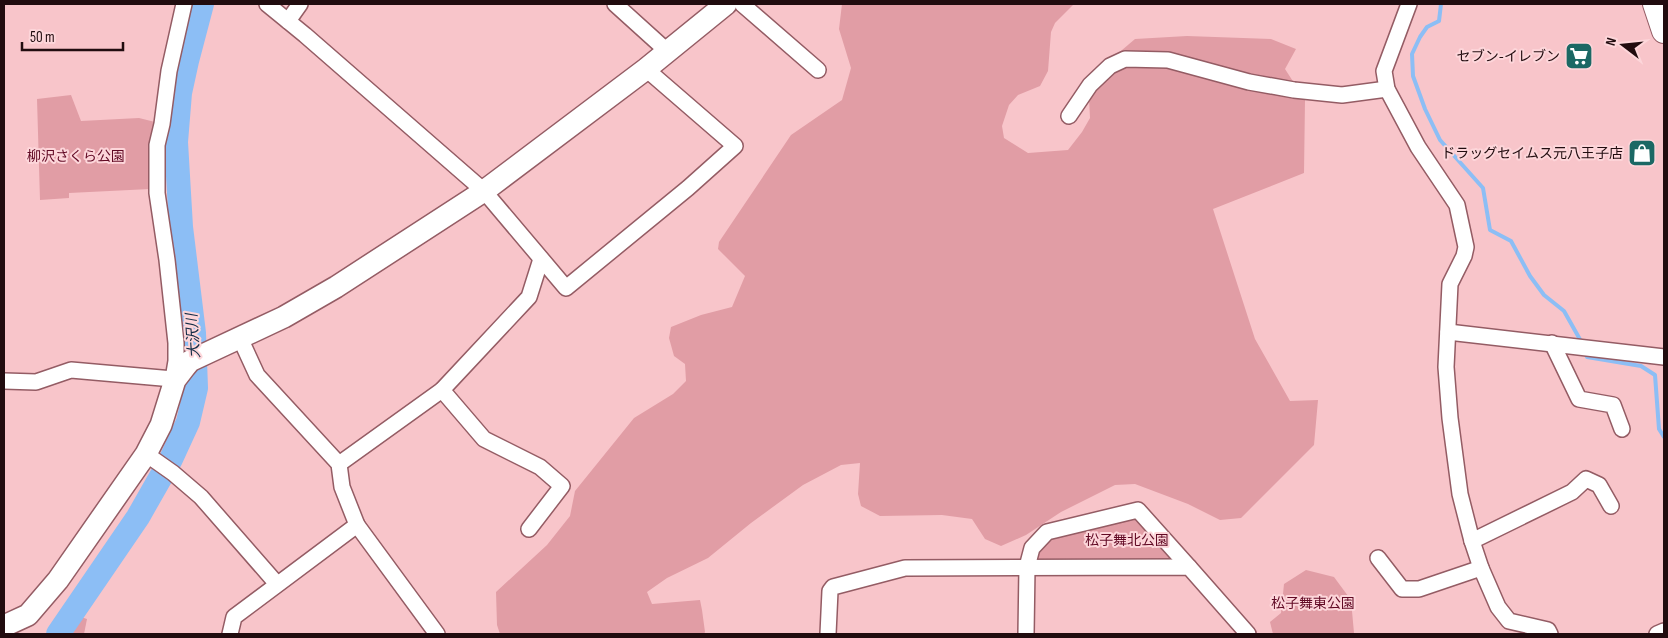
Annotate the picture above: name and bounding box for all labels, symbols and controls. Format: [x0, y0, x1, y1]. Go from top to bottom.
scale bar [22, 20, 124, 52]
north arrow [1598, 20, 1648, 70]
text: 50 m [30, 28, 55, 47]
text: N [1602, 36, 1620, 47]
supermarket icon: セブン-イレブン [1564, 41, 1594, 71]
place label: セブン-イレブン [1457, 48, 1560, 65]
shop icon: ドラッグセイムス元八王子店 [1627, 138, 1657, 168]
place label: ドラッグセイムス元八王子店 [1441, 145, 1623, 162]
park label: 柳沢さくら公園 [27, 148, 125, 165]
water label: 大沢川 [182, 311, 205, 359]
park label: 松子舞北公園 [1085, 532, 1169, 549]
park label: 松子舞東公園 [1271, 595, 1355, 612]

